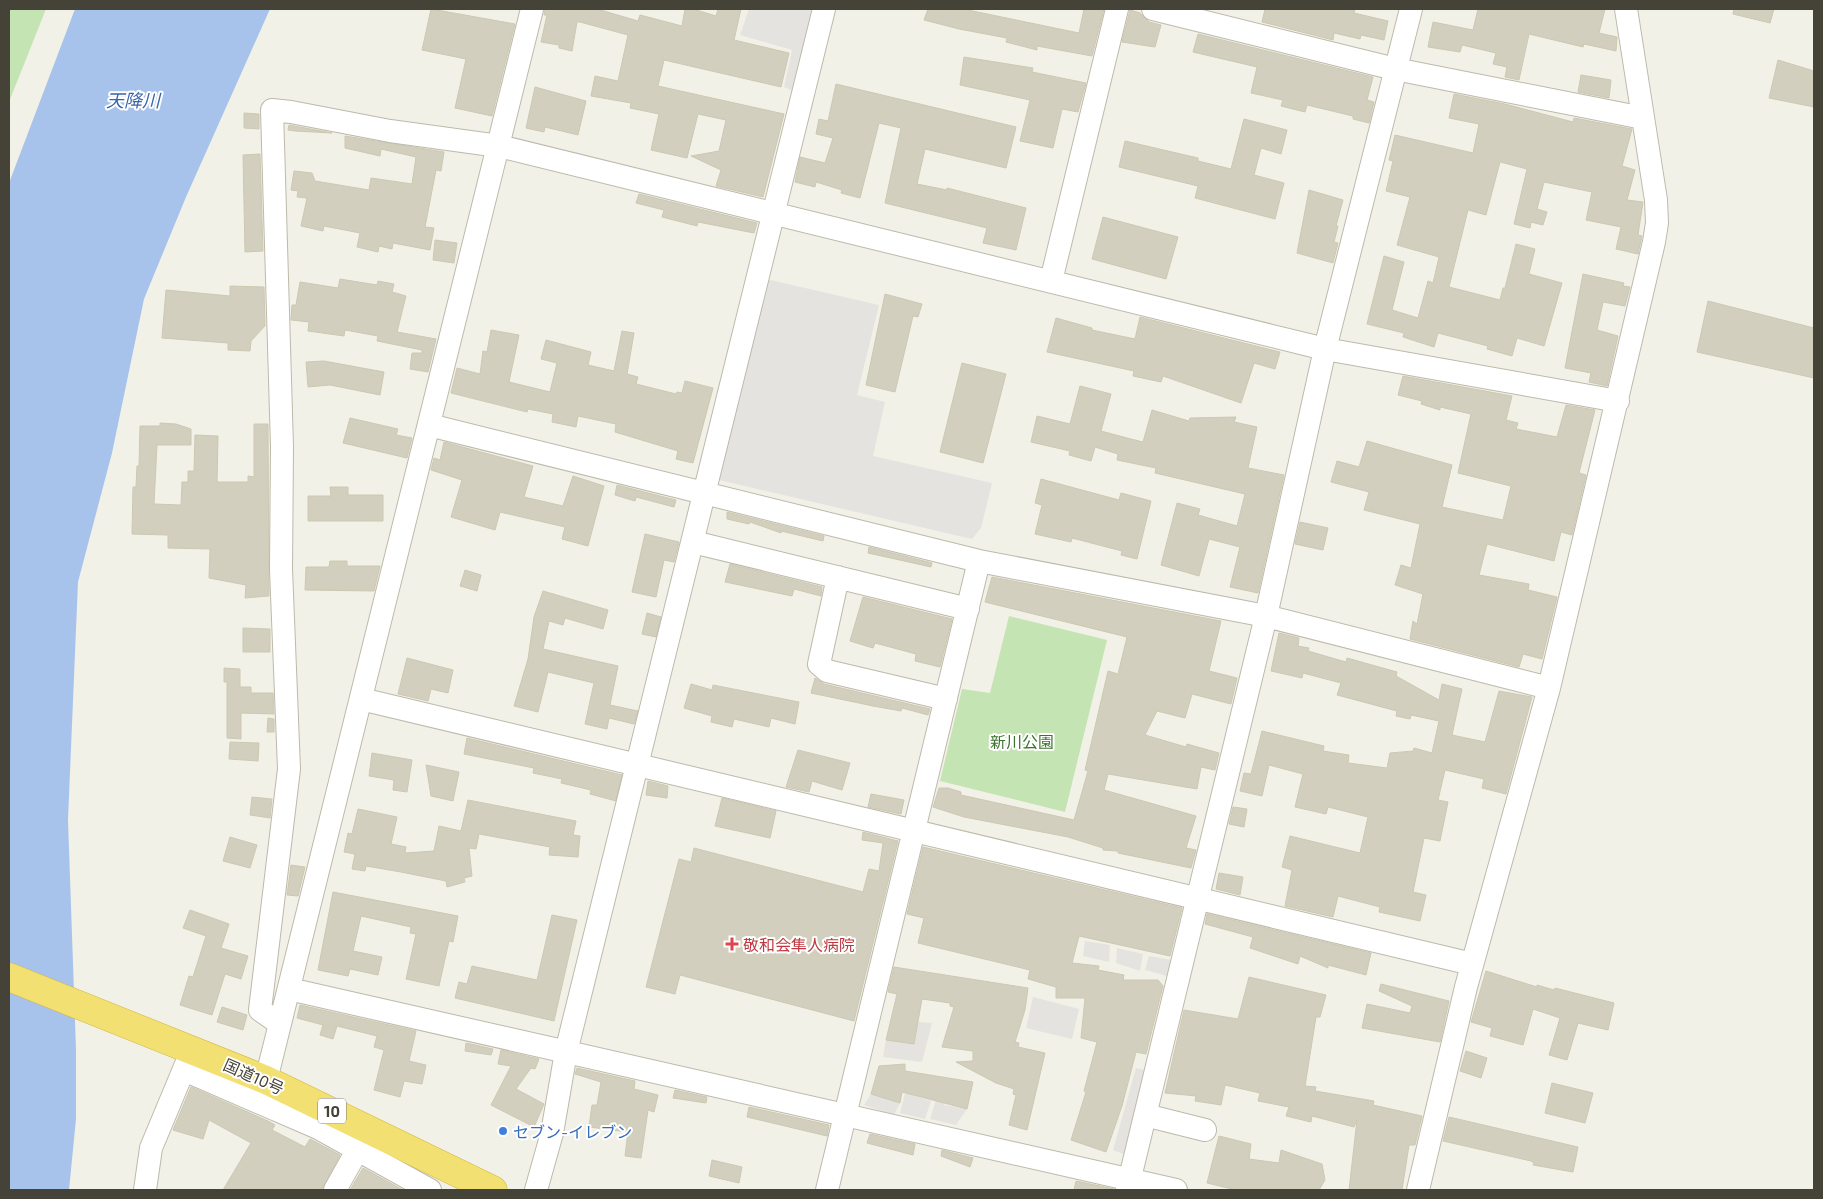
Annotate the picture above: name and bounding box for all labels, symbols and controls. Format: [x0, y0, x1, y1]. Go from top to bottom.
water label: 天降川 [106, 89, 162, 111]
park label: 新川公園 [990, 732, 1054, 751]
place label: 敬和会隼人病院 [743, 935, 855, 954]
marker: 敬和会隼人病院 [725, 937, 739, 951]
street label: 国道10号 [221, 1054, 287, 1098]
road number: 10 [318, 1098, 346, 1124]
place label: セブン-イレブン [513, 1122, 632, 1141]
marker: セブン-イレブン [497, 1125, 509, 1137]

